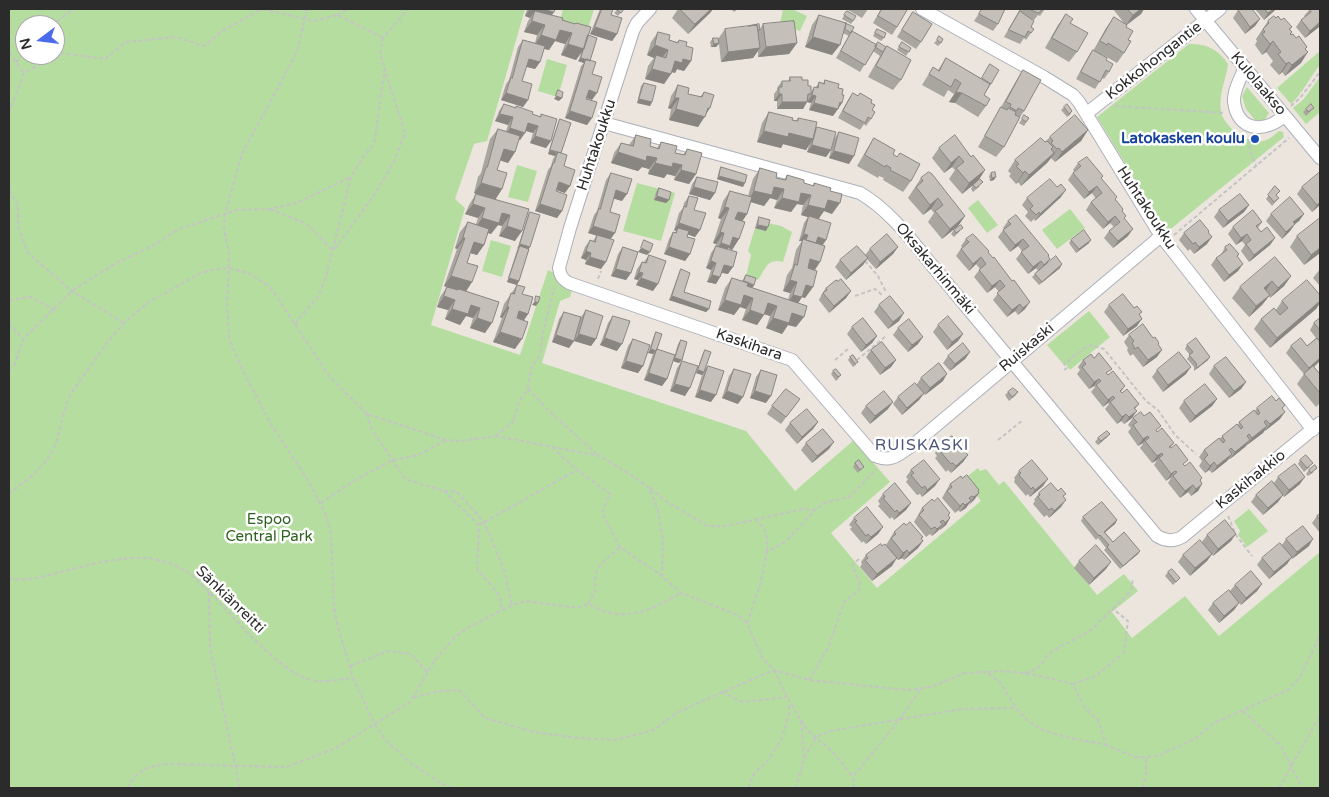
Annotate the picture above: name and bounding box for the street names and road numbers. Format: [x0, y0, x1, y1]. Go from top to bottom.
street label: Kokkohongantie [1102, 18, 1206, 104]
street label: Kulolaakso [1226, 49, 1290, 119]
street label: Huhtakoukku [574, 97, 620, 193]
street label: Huhtakoukku [1113, 163, 1179, 253]
street label: Oksakarhinmäki [891, 220, 979, 318]
street label: Ruiskaski [996, 320, 1058, 376]
street label: Kaskihara [713, 325, 785, 365]
street label: Kaskihakkio [1213, 446, 1289, 514]
street label: Sänkiänreitti [192, 563, 268, 637]

